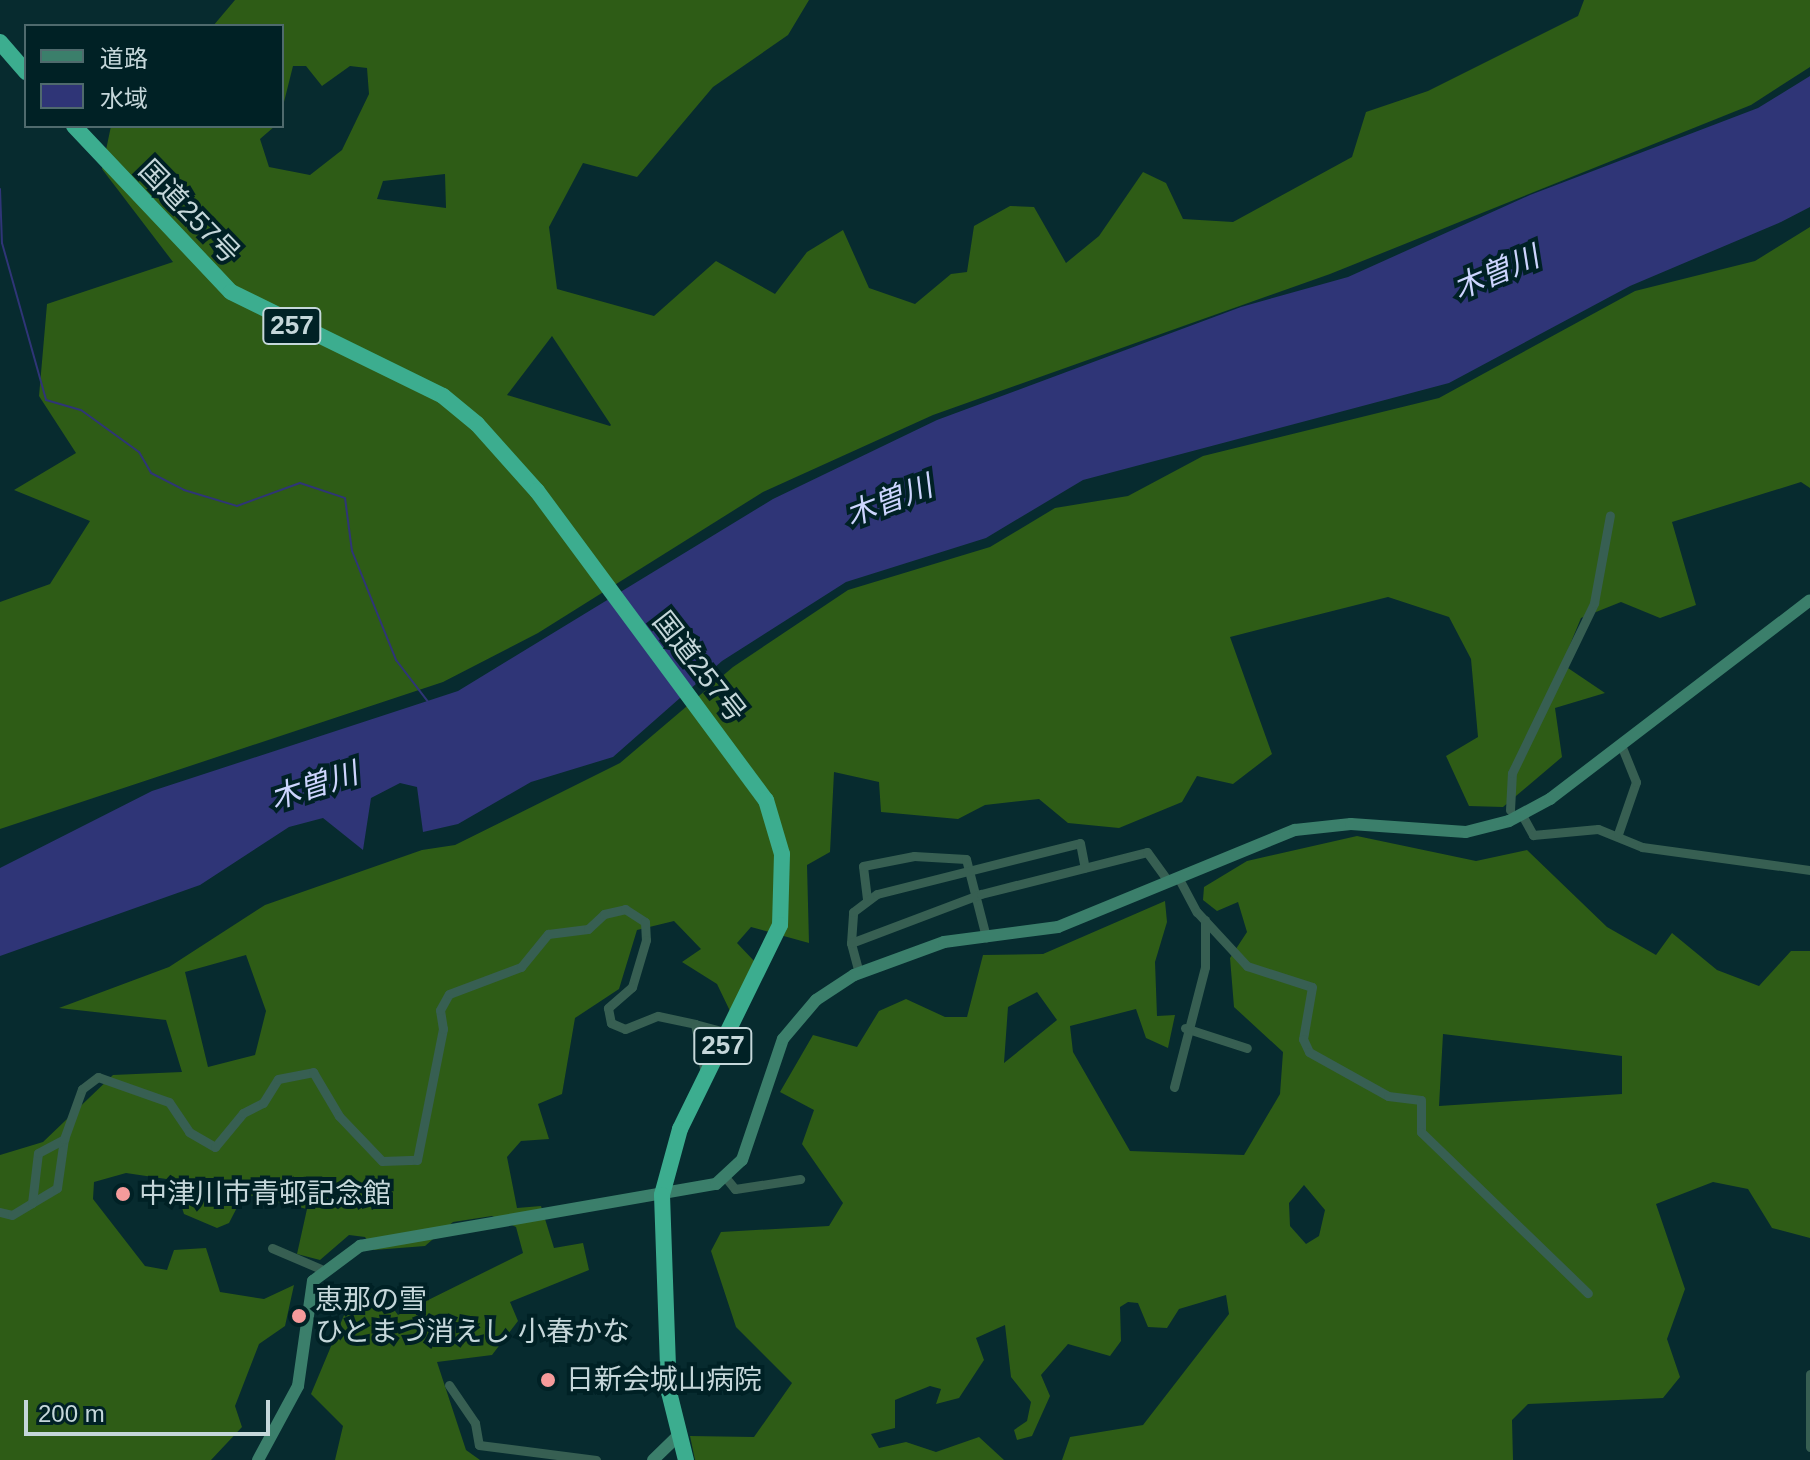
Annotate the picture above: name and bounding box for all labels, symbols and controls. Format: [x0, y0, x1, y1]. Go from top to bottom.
legend [24, 24, 284, 128]
text: 道路 [100, 45, 148, 72]
text: 水域 [100, 85, 148, 112]
street label: 国道257号 [132, 153, 246, 271]
water label: 木曽川 [1448, 239, 1544, 307]
road number: 257 [262, 304, 322, 348]
water label: 木曽川 [841, 468, 937, 534]
street label: 国道257号 [646, 605, 752, 729]
water label: 木曽川 [266, 755, 362, 817]
road number: 257 [693, 1024, 753, 1068]
place label: 中津川市青邨記念館 [139, 1177, 391, 1211]
marker: 中津川市青邨記念館 [114, 1185, 132, 1203]
place label: 恵那の雪 ひとまづ消えし 小春かな [315, 1283, 631, 1349]
marker: 恵那の雪 ひとまづ消えし 小春かな [290, 1307, 308, 1325]
place label: 日新会城山病院 [566, 1363, 762, 1397]
marker: 日新会城山病院 [537, 1369, 559, 1391]
scale bar [28, 1384, 274, 1434]
text: 200 m [38, 1400, 105, 1427]

